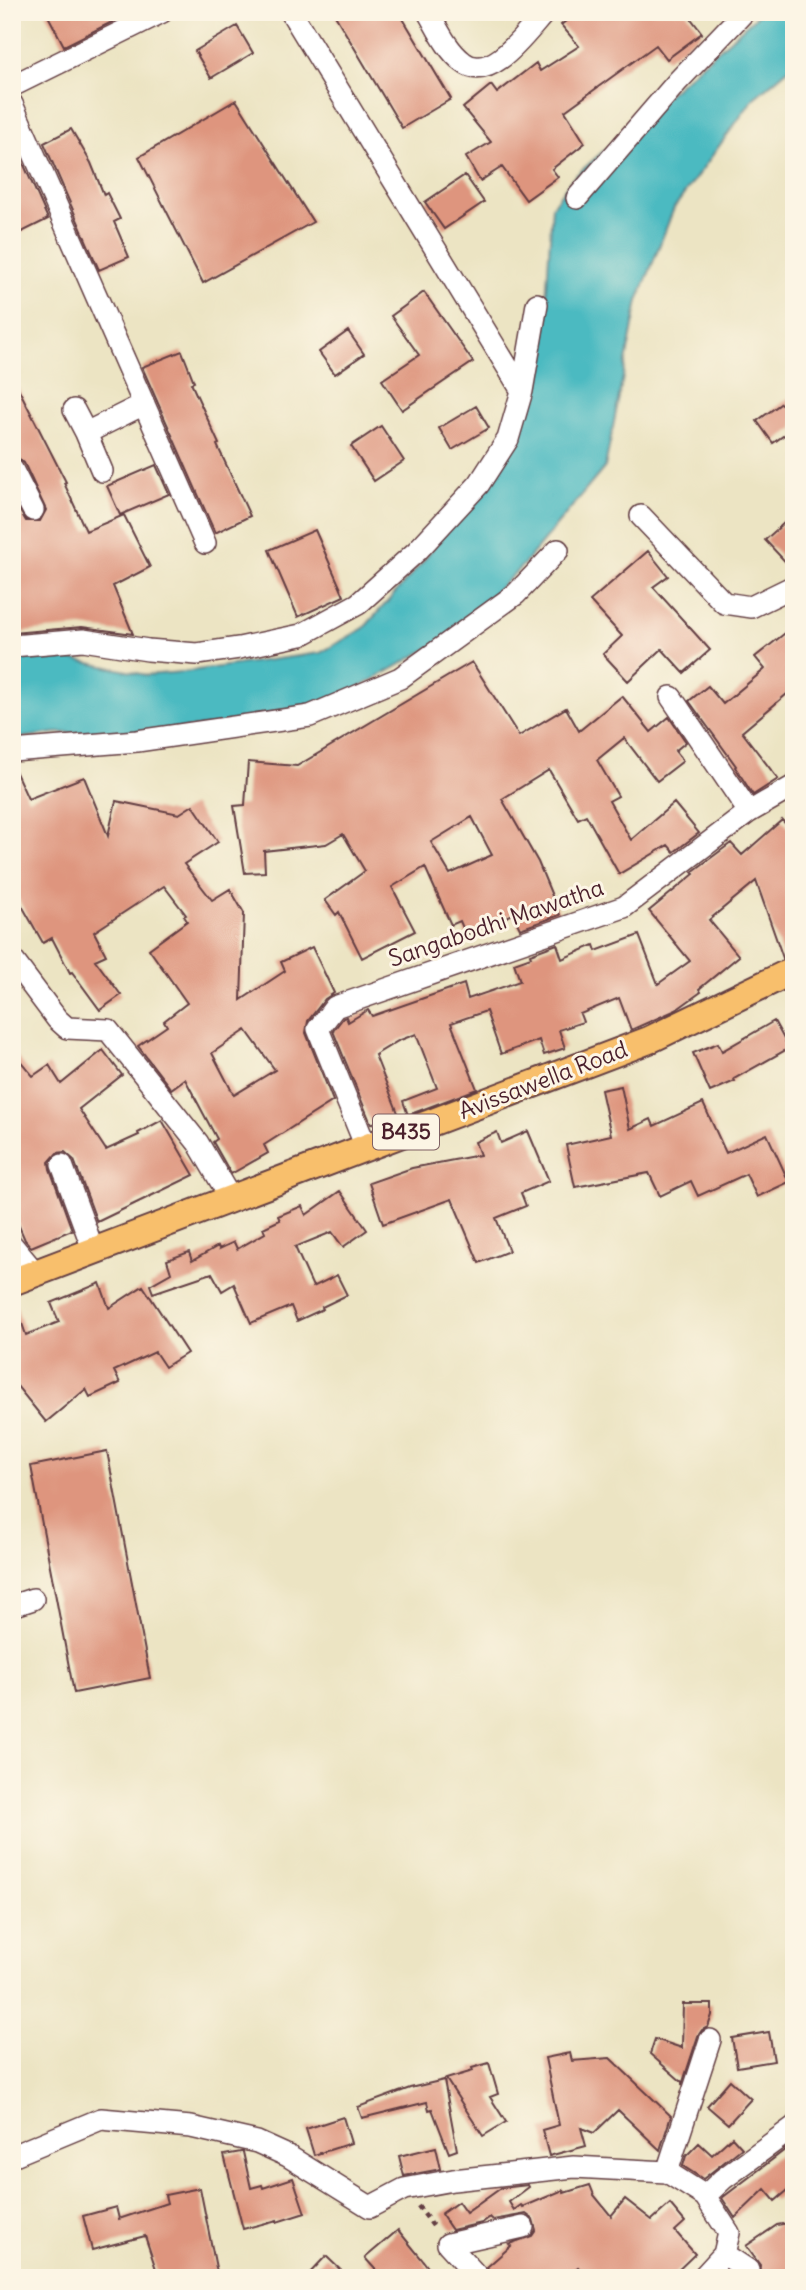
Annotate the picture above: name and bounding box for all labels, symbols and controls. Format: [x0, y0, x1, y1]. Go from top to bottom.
street label: Sangabodhi Mawatha [385, 872, 607, 973]
street label: Avissawella Road [454, 1034, 631, 1125]
road number: B435 [373, 1114, 439, 1150]

